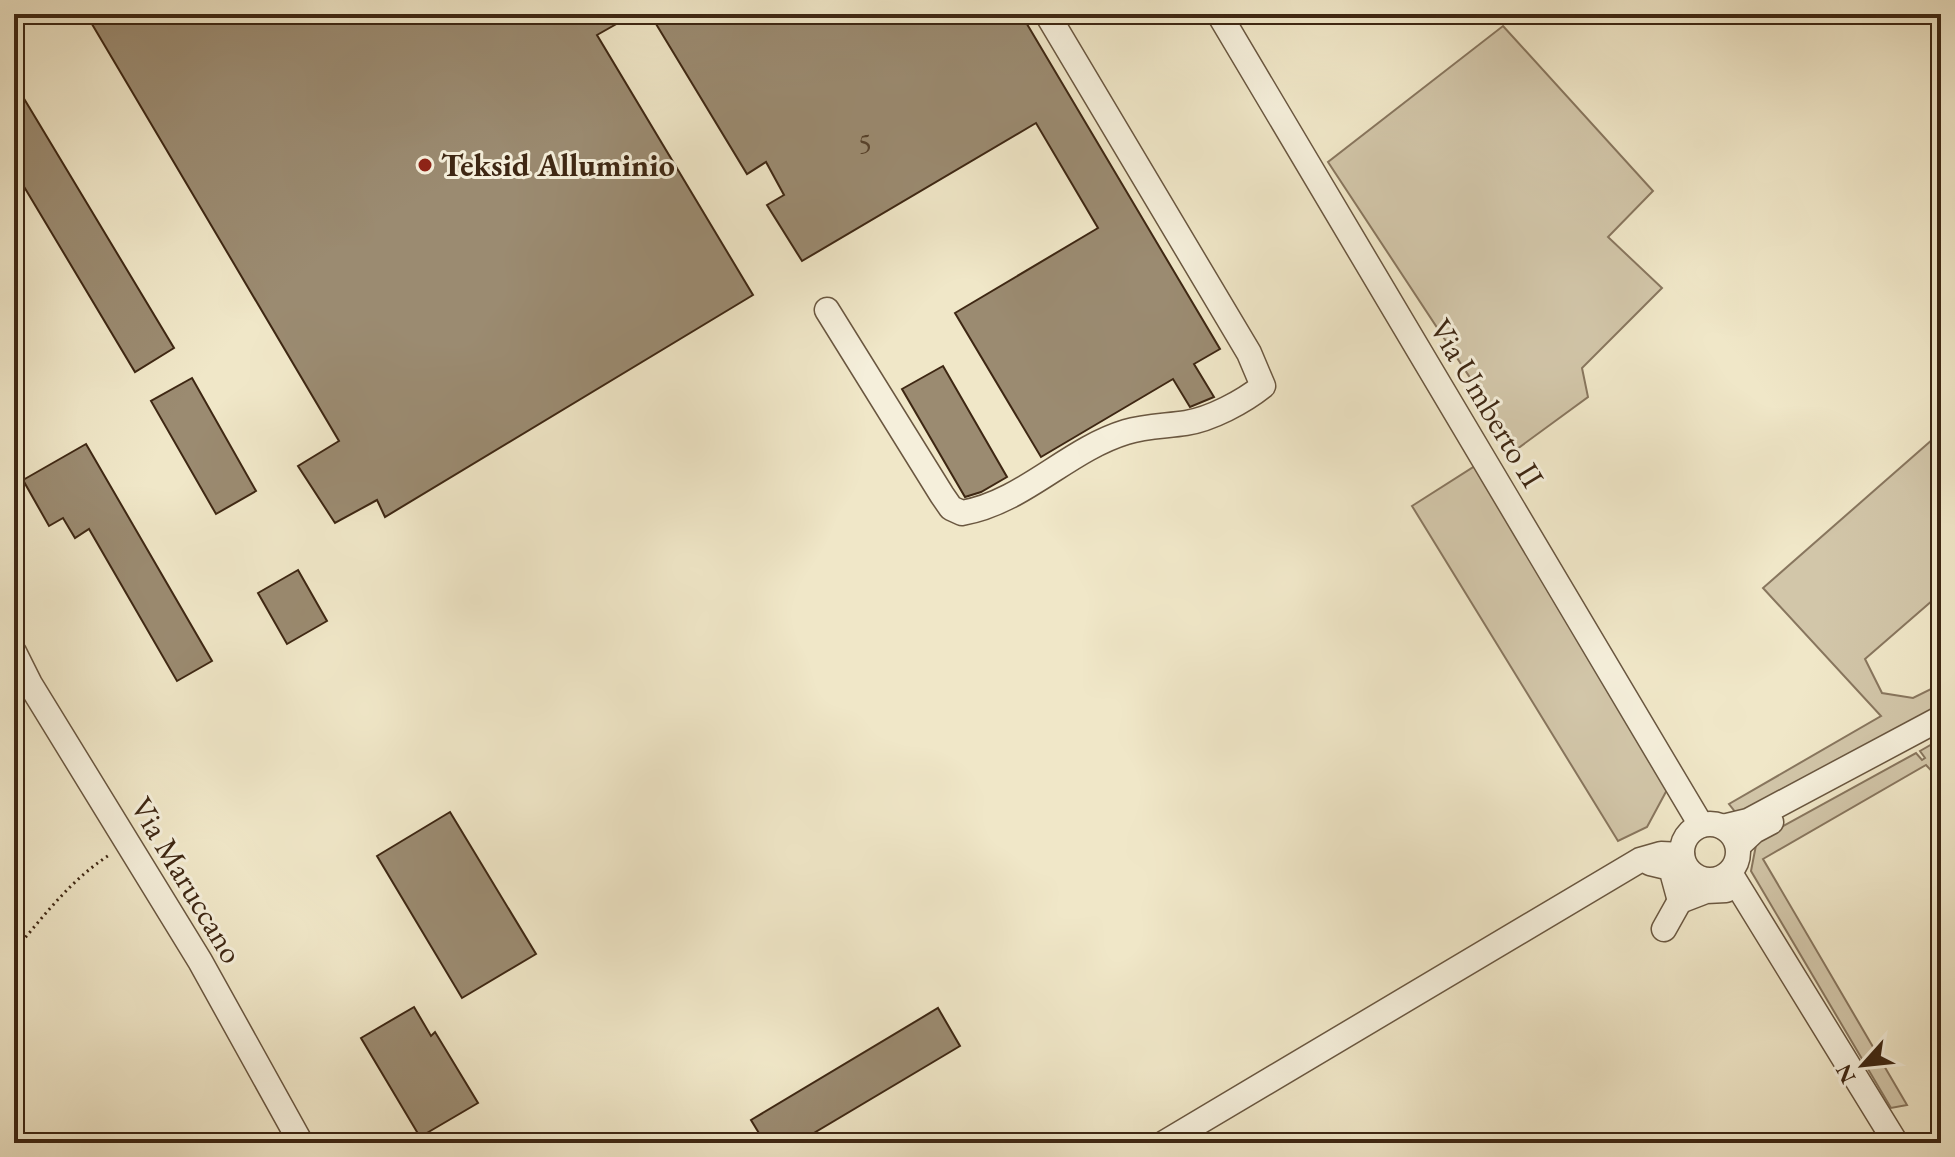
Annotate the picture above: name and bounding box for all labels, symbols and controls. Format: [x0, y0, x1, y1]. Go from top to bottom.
house number: 5 [858, 125, 872, 161]
place label: Teksid Alluminio [441, 144, 675, 186]
marker: Teksid Alluminio [416, 156, 434, 174]
street label: Via Umberto II [1420, 311, 1554, 495]
street label: Via Maruccano [121, 789, 253, 971]
north arrow [1823, 1025, 1903, 1105]
text: N [1829, 1059, 1863, 1088]

